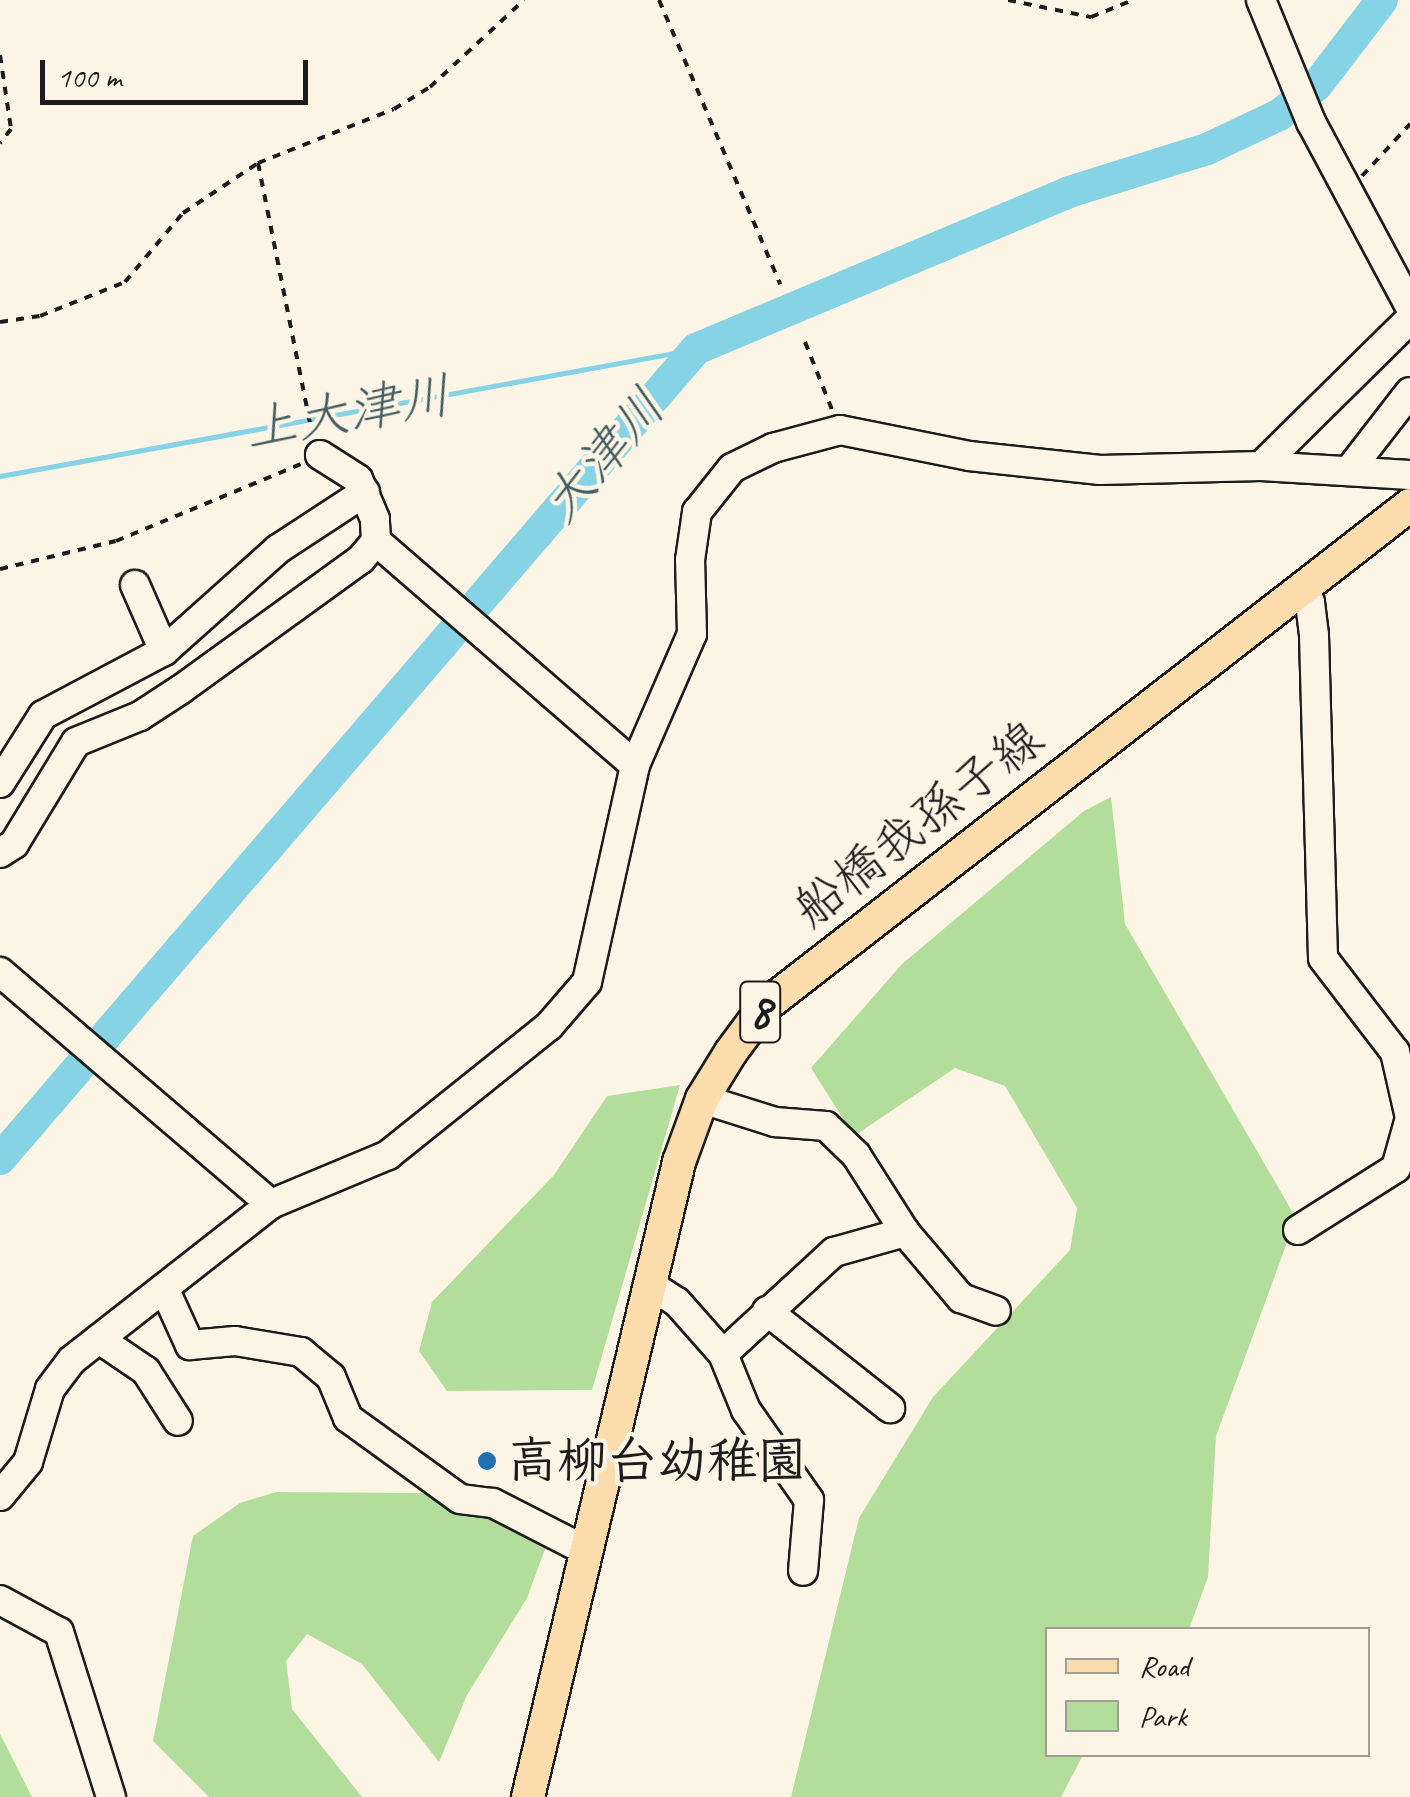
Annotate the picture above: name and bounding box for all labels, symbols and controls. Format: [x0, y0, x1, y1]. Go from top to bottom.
scale bar [45, 40, 312, 102]
text: 100 m [57, 58, 122, 96]
water label: 上大津川 [240, 364, 456, 462]
water label: 大津川 [529, 377, 679, 535]
street label: 船橋我孫子線 [781, 708, 1055, 940]
road number: 8 [738, 969, 782, 1055]
place label: 高柳台幼稚園 [507, 1431, 807, 1491]
marker: 高柳台幼稚園 [476, 1450, 498, 1472]
legend [1045, 1627, 1370, 1757]
text: Road [1139, 1647, 1189, 1685]
text: Park [1139, 1697, 1187, 1735]

